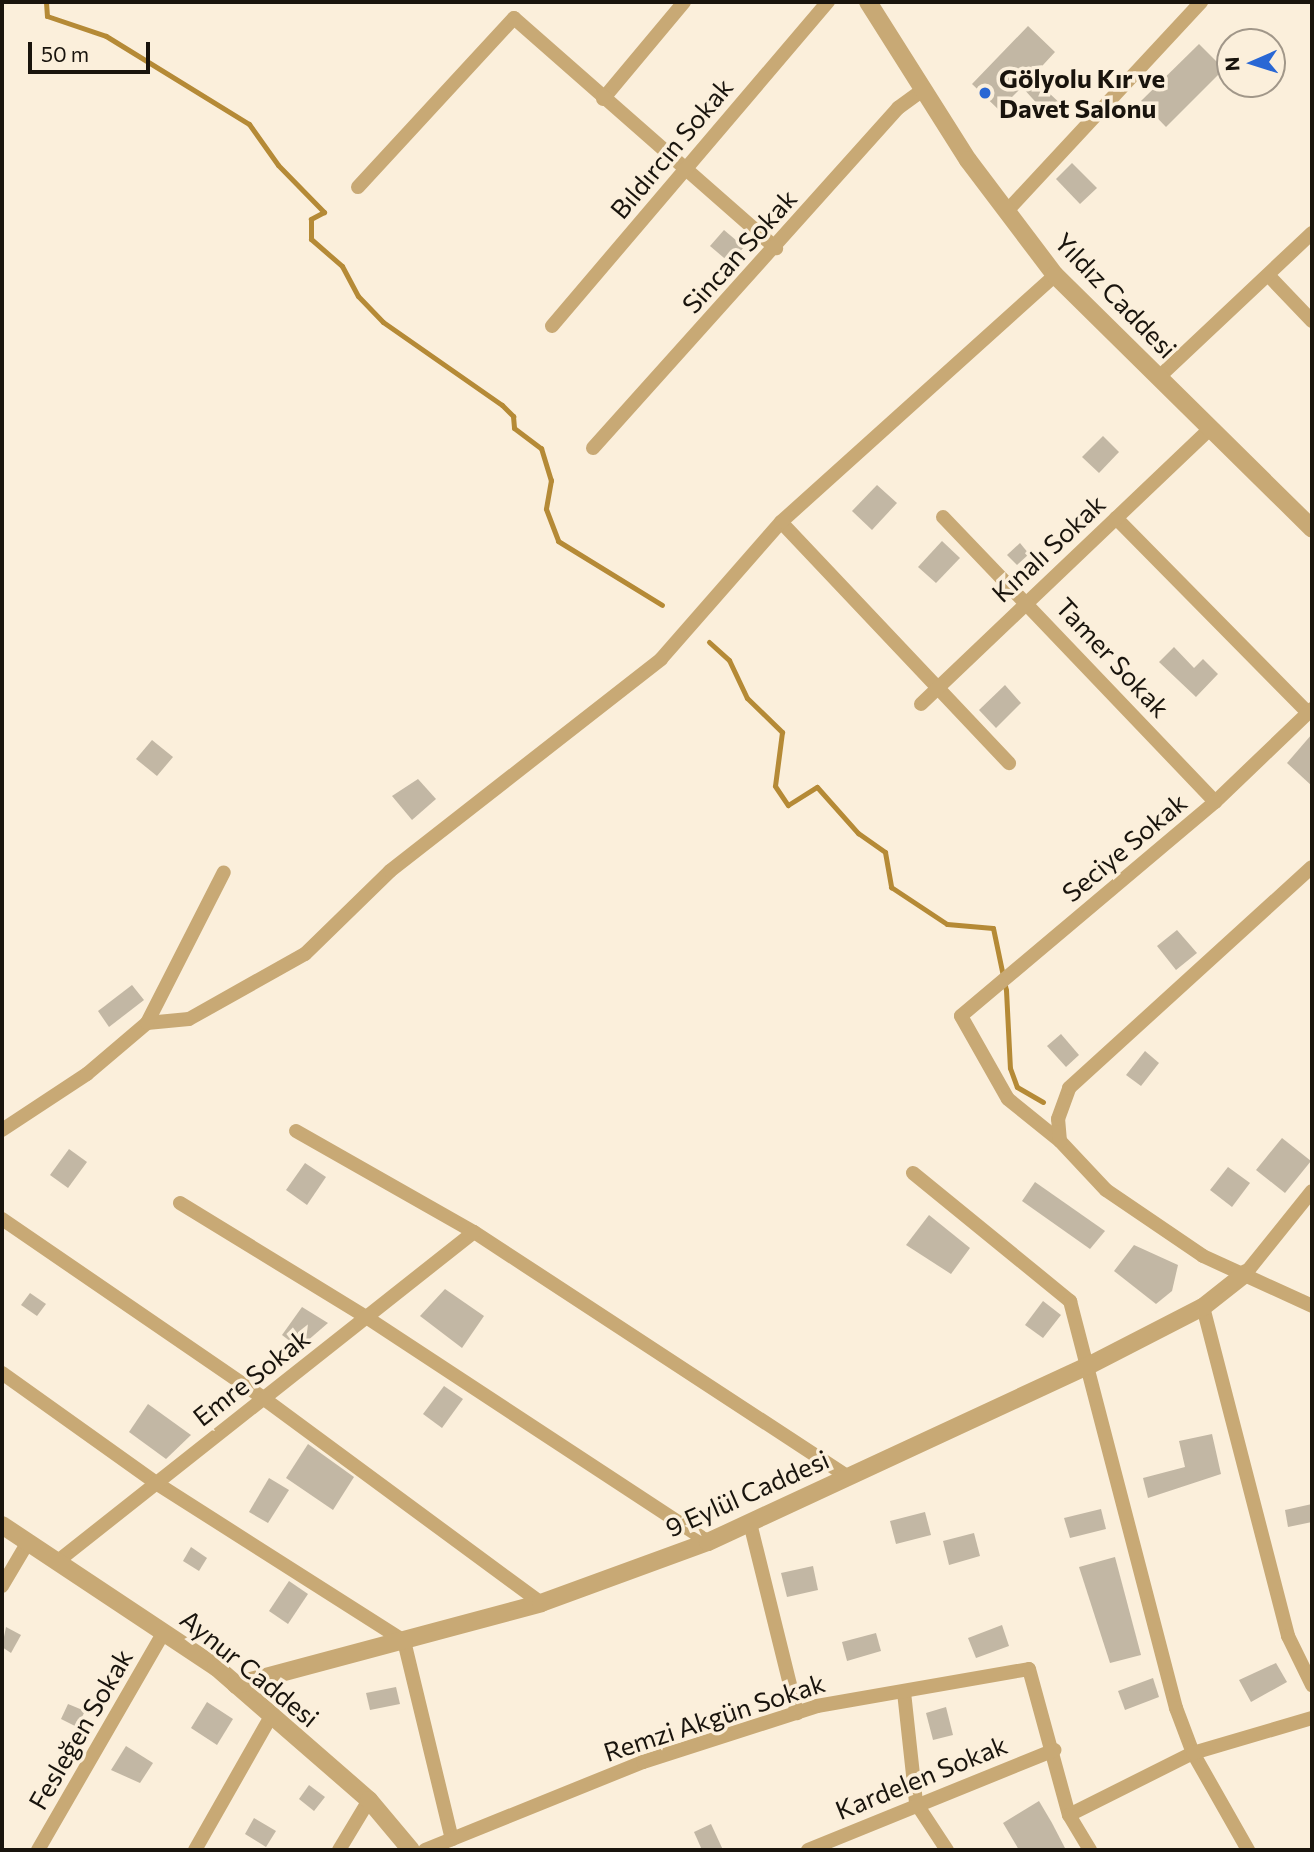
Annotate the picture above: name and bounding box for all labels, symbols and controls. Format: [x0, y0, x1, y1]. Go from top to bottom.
scale bar [32, 28, 154, 72]
north arrow [1216, 28, 1286, 98]
text: 50 m [41, 41, 89, 66]
text: N [1220, 56, 1243, 72]
place label: Gölyolu Kır ve Davet Salonu [999, 62, 1165, 124]
street label: Bıldırcın Sokak [603, 71, 739, 225]
marker: Gölyolu Kır ve Davet Salonu [977, 85, 993, 101]
street label: Sincan Sokak [675, 183, 803, 319]
street label: Yıldız Caddesi [1049, 226, 1183, 364]
street label: Kınalı Sokak [985, 488, 1111, 608]
street label: Tamer Sokak [1050, 591, 1176, 723]
street label: Seciye Sokak [1055, 786, 1193, 908]
street label: Emre Sokak [187, 1322, 315, 1432]
street label: 9 Eylül Caddesi [660, 1443, 834, 1543]
street label: Aynur Caddesi [175, 1603, 325, 1733]
street label: Fesleğen Sokak [21, 1643, 139, 1815]
street label: Remzi Akgün Sokak [600, 1667, 828, 1767]
street label: Kardelen Sokak [831, 1728, 1011, 1826]

